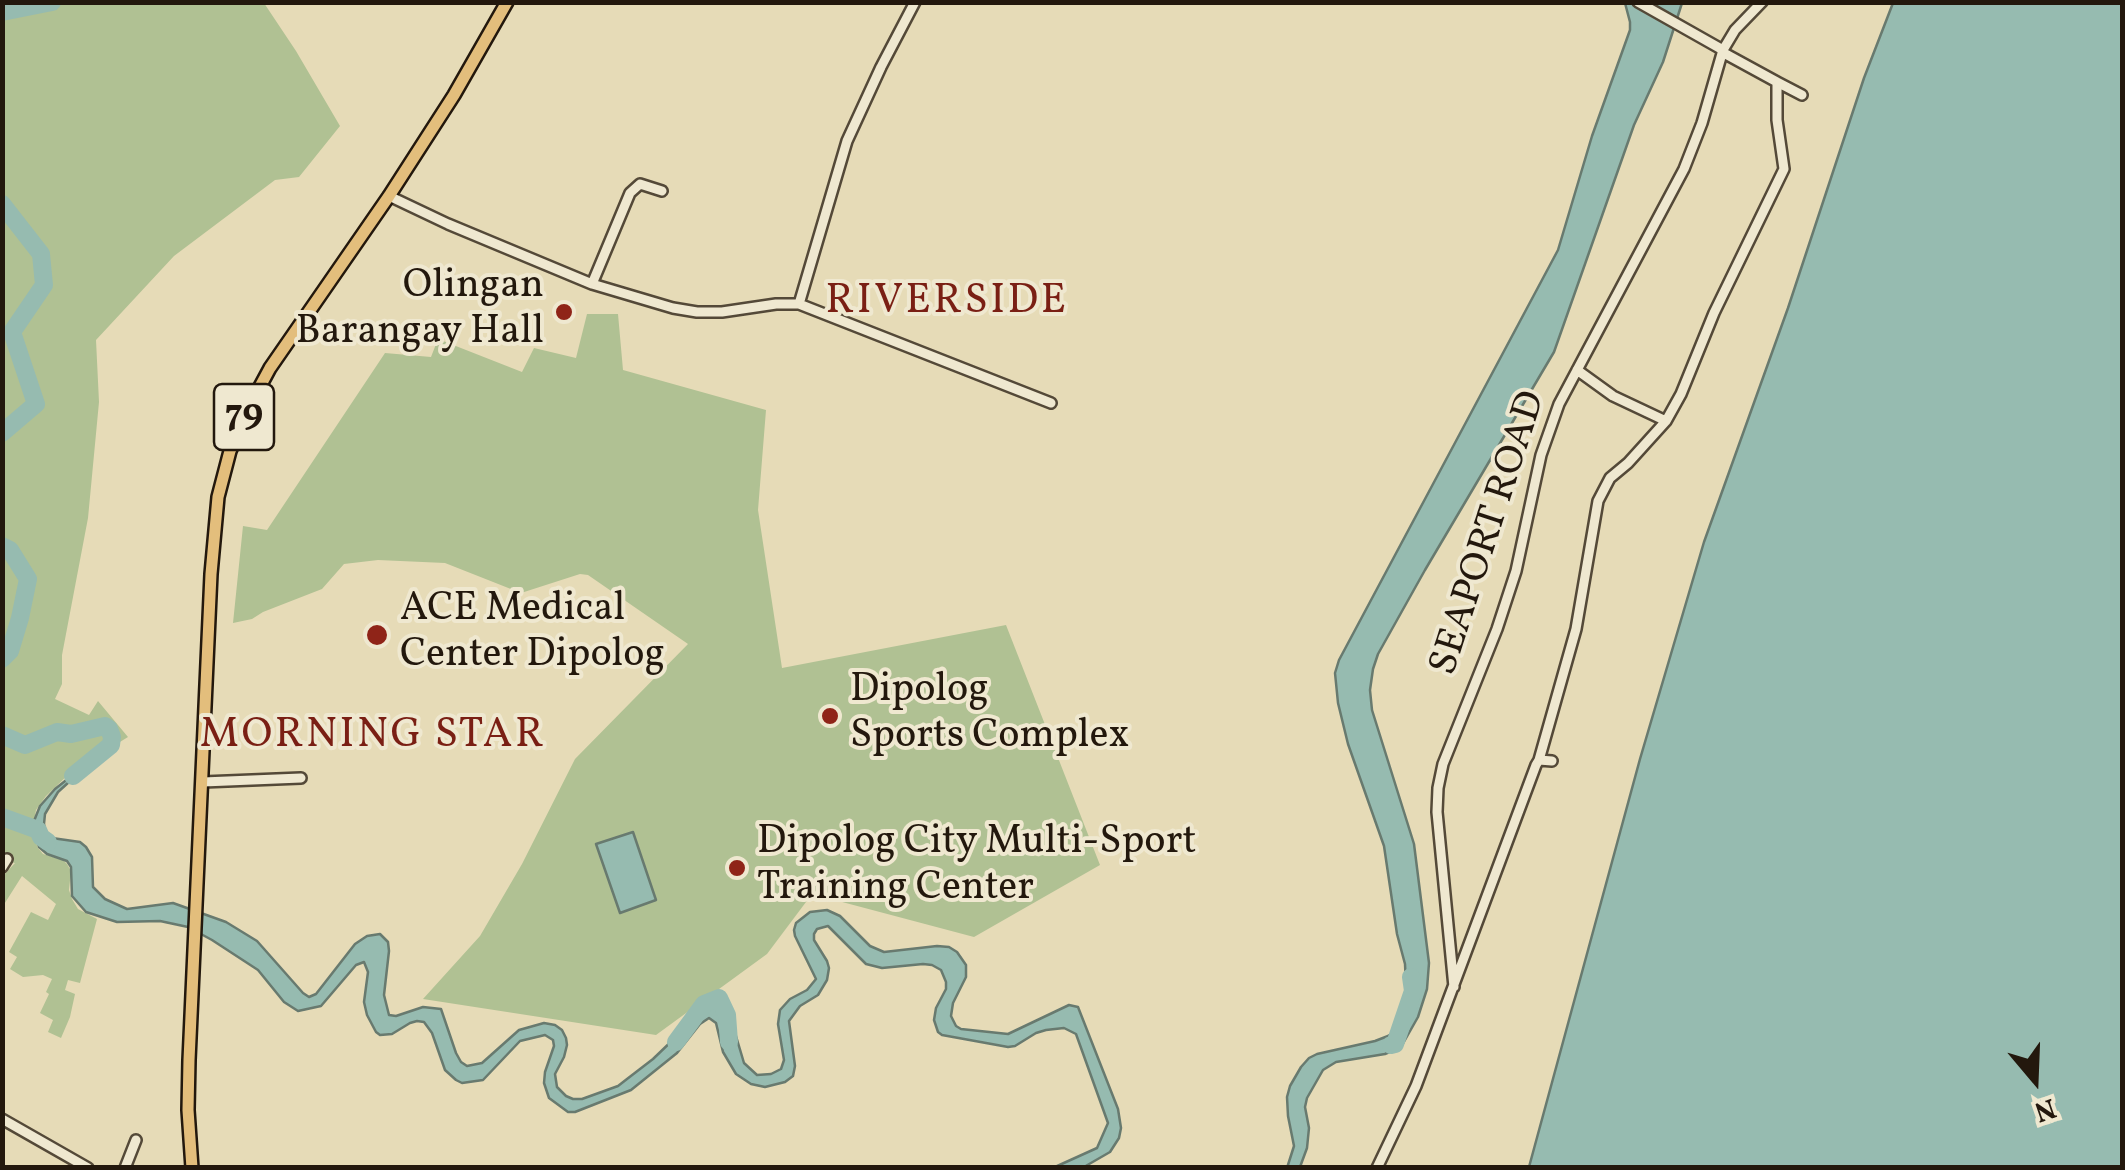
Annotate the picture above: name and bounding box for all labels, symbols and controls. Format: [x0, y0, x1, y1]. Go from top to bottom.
place label: Olingan Barangay Hall [296, 265, 544, 359]
district label: RIVERSIDE [826, 279, 1068, 329]
marker: Olingan Barangay Hall [553, 301, 575, 323]
road number: 79 [214, 384, 274, 450]
street label: SEAPORT ROAD [1423, 386, 1559, 682]
place label: ACE Medical Center Dipolog [400, 588, 665, 682]
marker: ACE Medical Center Dipolog [364, 622, 390, 648]
place label: Dipolog Sports Complex [850, 669, 1129, 763]
marker: Dipolog Sports Complex [819, 705, 841, 727]
district label: MORNING STAR [200, 713, 546, 763]
place label: Dipolog City Multi-Sport Training Center [757, 821, 1196, 915]
marker: Dipolog City Multi-Sport Training Center [726, 857, 748, 879]
north arrow [1985, 1030, 2085, 1130]
text: N [2029, 1087, 2061, 1131]

